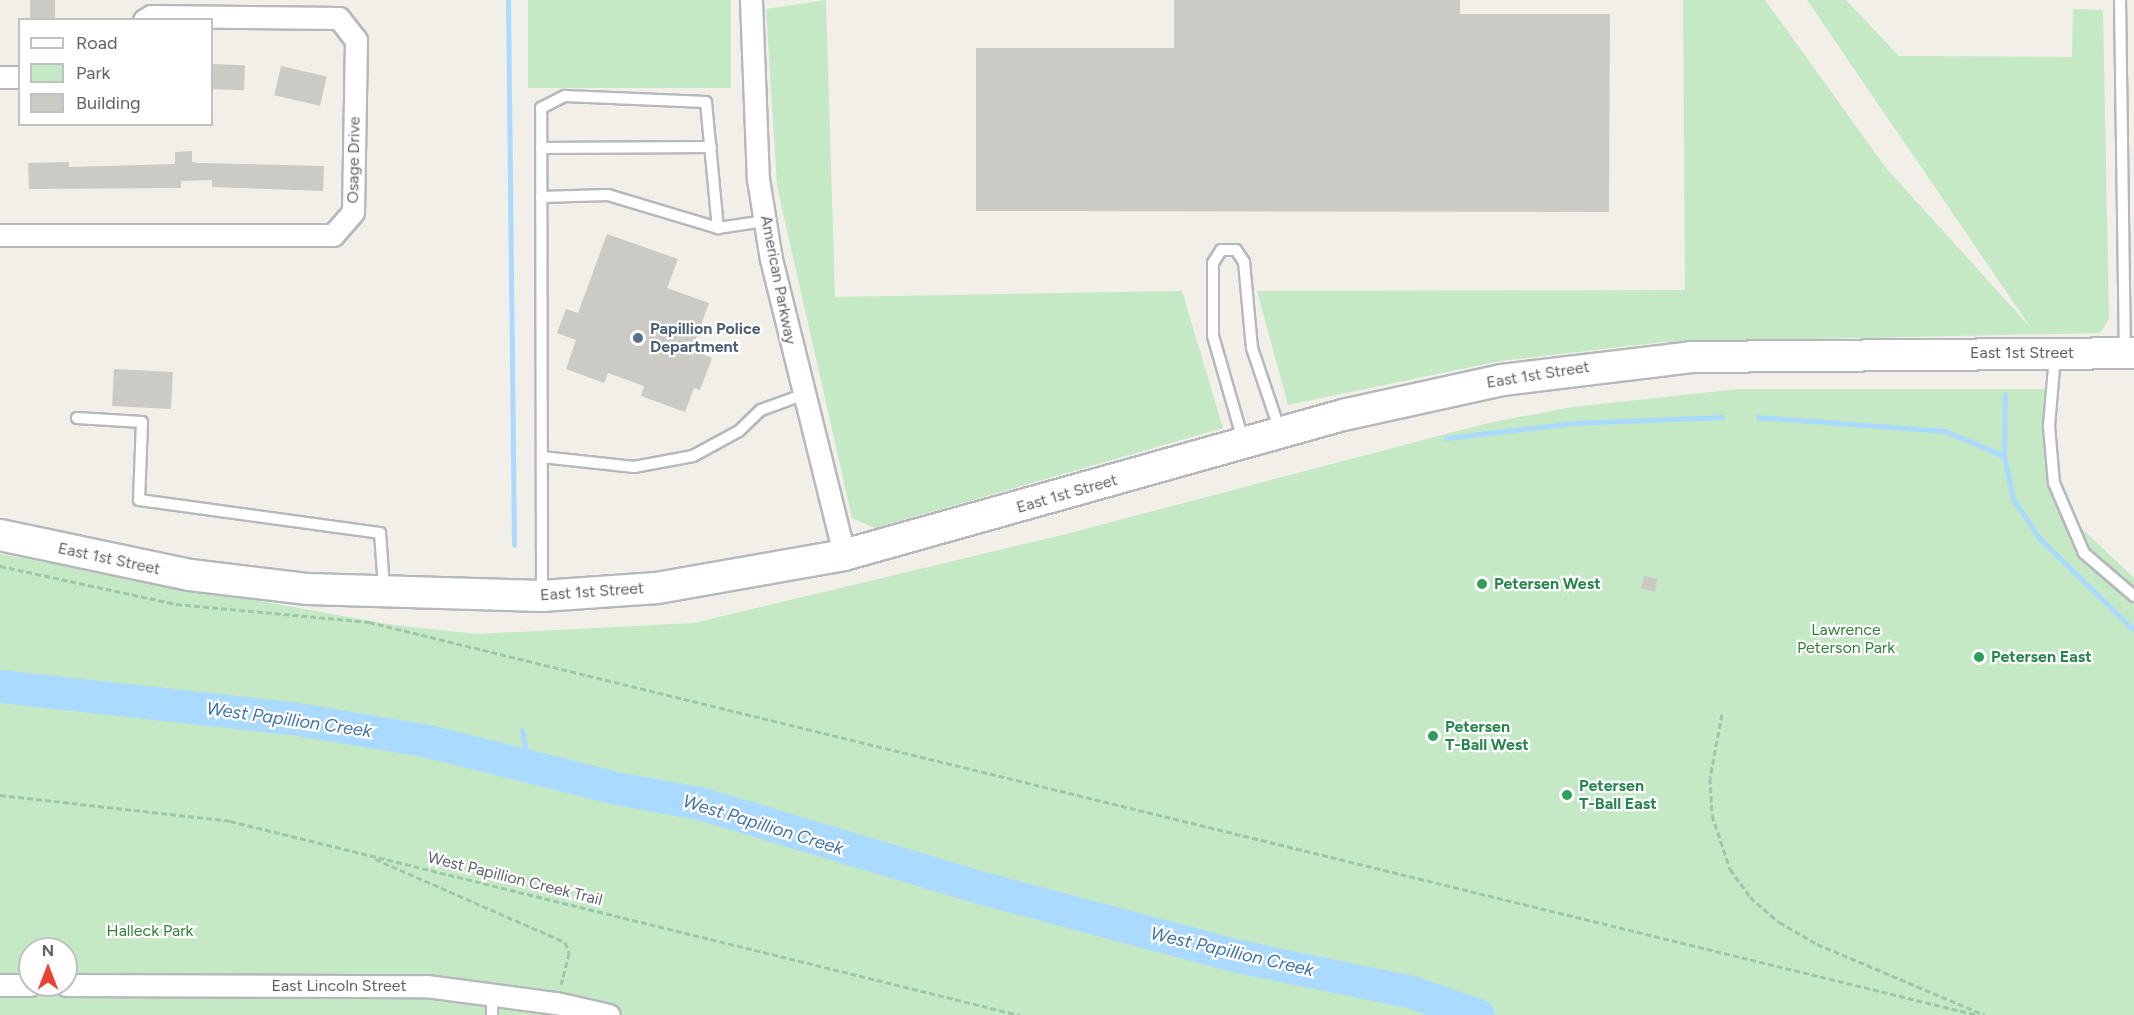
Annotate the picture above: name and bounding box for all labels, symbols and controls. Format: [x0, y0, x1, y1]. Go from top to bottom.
legend [18, 18, 213, 126]
text: Road [76, 32, 117, 54]
text: Park [76, 62, 110, 84]
text: Building [76, 92, 141, 114]
street label: Osage Drive [344, 116, 364, 204]
street label: American Parkway [756, 214, 800, 346]
place label: Papillion Police Department [650, 319, 761, 357]
marker: Papillion Police Department [631, 331, 645, 345]
street label: East 1st Street [1970, 343, 2074, 363]
street label: East 1st Street [1485, 357, 1591, 393]
street label: East 1st Street [1014, 470, 1120, 518]
street label: East 1st Street [56, 539, 162, 579]
place label: Petersen West [1494, 574, 1601, 594]
marker: Petersen West [1475, 577, 1489, 591]
street label: East 1st Street [539, 579, 645, 605]
park label: Lawrence Peterson Park [1797, 620, 1895, 658]
place label: Petersen East [1991, 647, 2092, 667]
marker: Petersen East [1972, 650, 1986, 664]
water label: West Papillion Creek [205, 698, 373, 742]
place label: Petersen T-Ball West [1445, 717, 1529, 755]
marker: Petersen T-Ball West [1426, 729, 1440, 743]
place label: Petersen T-Ball East [1579, 776, 1657, 814]
marker: Petersen T-Ball East [1560, 788, 1574, 802]
water label: West Papillion Creek [680, 790, 846, 860]
street label: West Papillion Creek Trail [426, 848, 604, 910]
park label: Halleck Park [107, 921, 193, 941]
water label: West Papillion Creek [1148, 923, 1316, 981]
north arrow [18, 937, 78, 997]
text: N [42, 941, 54, 960]
street label: East Lincoln Street [271, 976, 407, 996]

